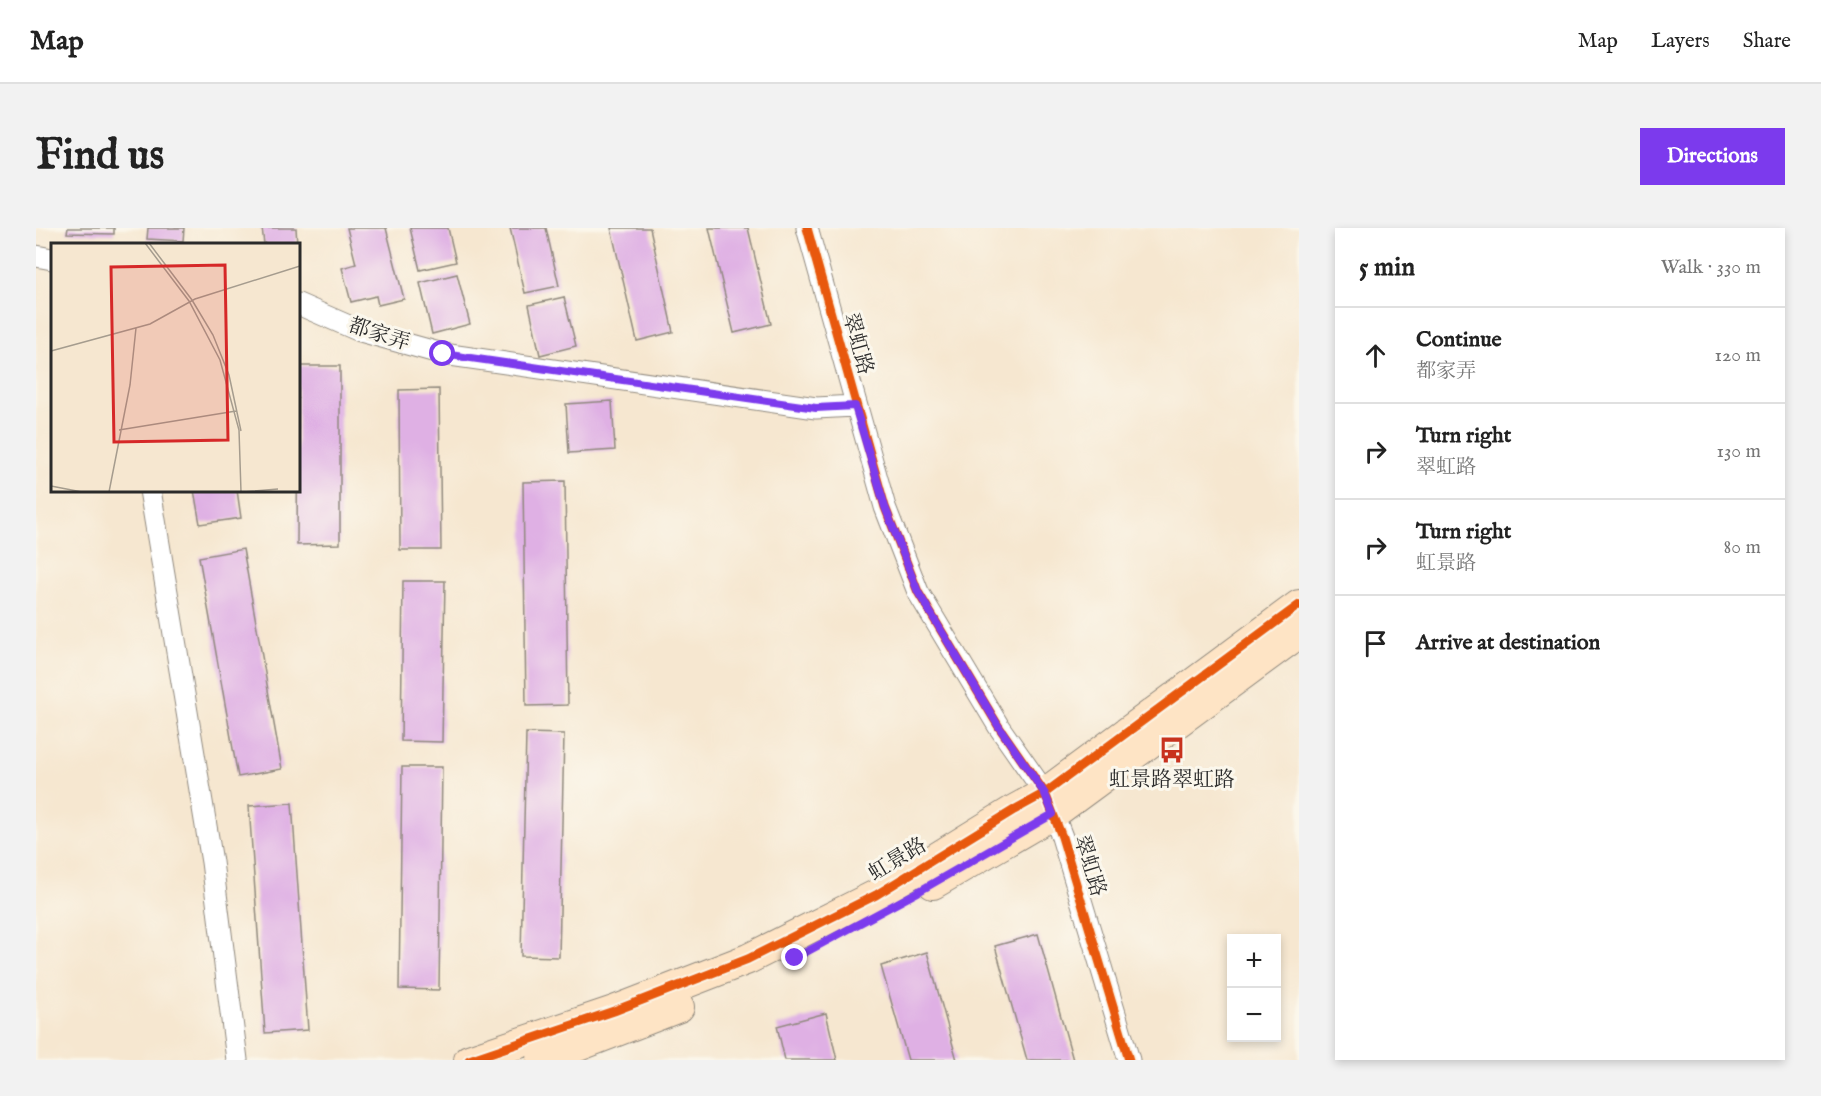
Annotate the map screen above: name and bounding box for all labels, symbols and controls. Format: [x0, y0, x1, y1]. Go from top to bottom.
text: Map [30, 24, 84, 59]
text: Map [1578, 28, 1618, 55]
text: Layers [1651, 28, 1710, 55]
text: Share [1743, 28, 1791, 55]
button: Directions [1640, 128, 1785, 185]
text: Find us [36, 130, 164, 183]
inset map [51, 243, 300, 492]
text: 5 min [1359, 251, 1415, 284]
text: Walk · 330 m [1661, 255, 1761, 280]
street label: 翠虹路 [836, 310, 878, 378]
street label: 都家弄 [345, 312, 413, 358]
text: Continue [1416, 326, 1502, 354]
icon: ahead [1359, 339, 1392, 372]
route start [429, 340, 455, 366]
text: 120 m [1715, 343, 1761, 368]
text: 都家弄 [1416, 359, 1476, 384]
text: Turn right [1416, 422, 1511, 450]
icon: right [1359, 435, 1392, 468]
text: 130 m [1716, 439, 1761, 464]
text: 翠虹路 [1416, 455, 1476, 480]
text: Turn right [1416, 518, 1511, 546]
icon: right [1359, 531, 1392, 564]
text: 80 m [1724, 535, 1761, 560]
text: 虹景路 [1416, 551, 1476, 576]
icon: arrive [1359, 627, 1392, 660]
text: Arrive at destination [1416, 629, 1600, 657]
bus stop icon: 虹景路翠虹路 [1157, 735, 1187, 765]
place label: 虹景路翠虹路 [1109, 767, 1235, 794]
street label: 虹景路 [864, 832, 932, 888]
street label: 翠虹路 [1067, 832, 1111, 900]
map controls [1227, 934, 1281, 1042]
button: + [1227, 934, 1281, 988]
route end [781, 944, 807, 970]
button: − [1227, 988, 1281, 1042]

